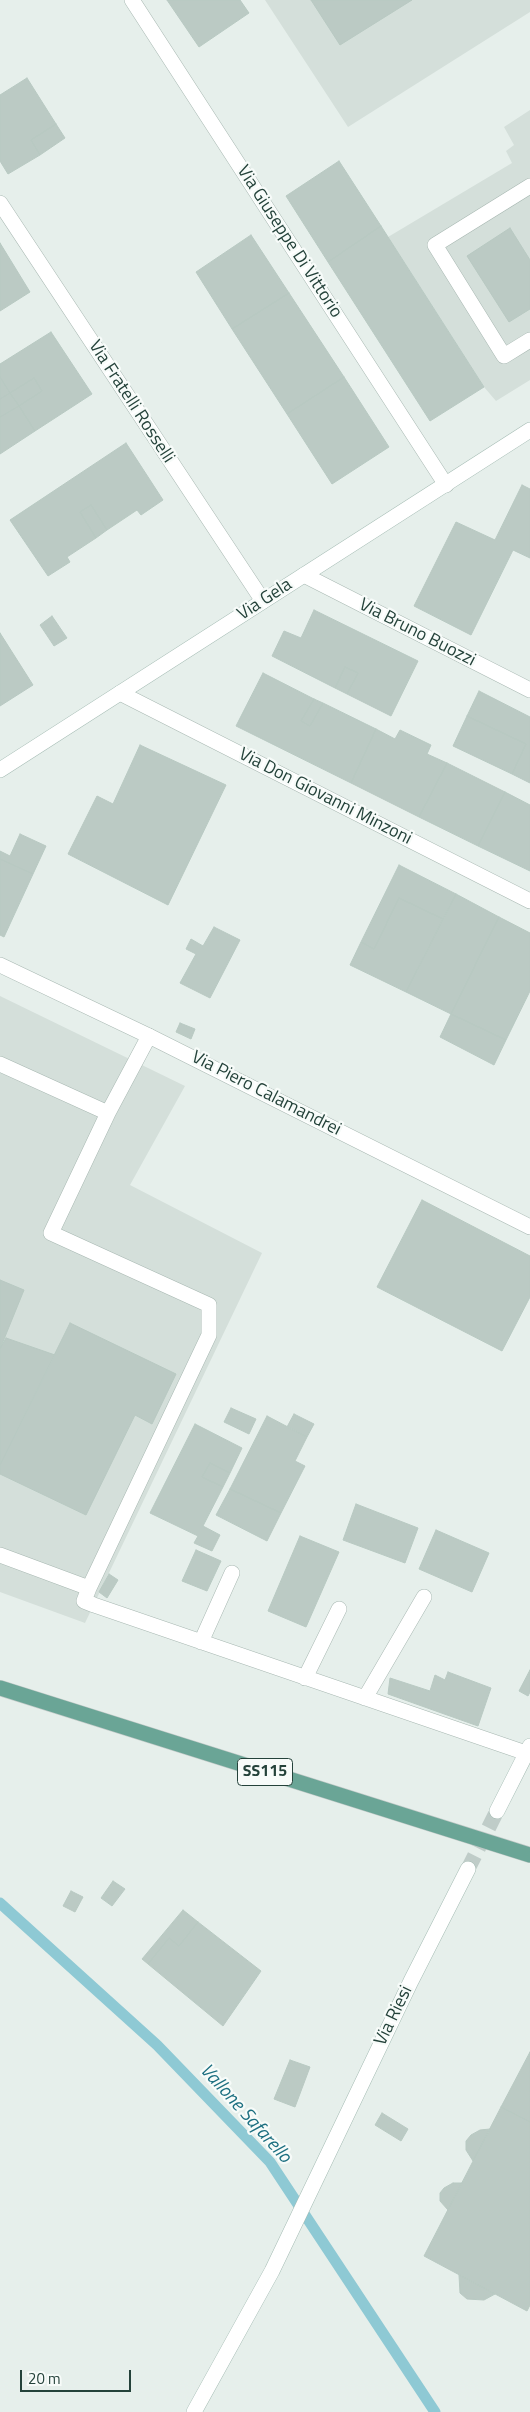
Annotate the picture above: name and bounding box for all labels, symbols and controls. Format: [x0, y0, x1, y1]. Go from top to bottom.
street label: Via Giuseppe Di Vittorio [232, 162, 346, 322]
street label: Via Fratelli Rosselli [83, 337, 179, 467]
street label: Via Gela [234, 574, 296, 626]
street label: Via Bruno Buozzi [355, 594, 479, 672]
street label: Via Don Giovanni Minzoni [235, 744, 415, 850]
street label: Via Piero Calamandrei [188, 1047, 344, 1141]
road number: SS115 [238, 1758, 292, 1785]
street label: Via Riesi [370, 1983, 418, 2049]
water label: Vallone Safarello [195, 2060, 295, 2168]
scale bar [22, 2360, 134, 2392]
text: 20 m [28, 2367, 61, 2390]

